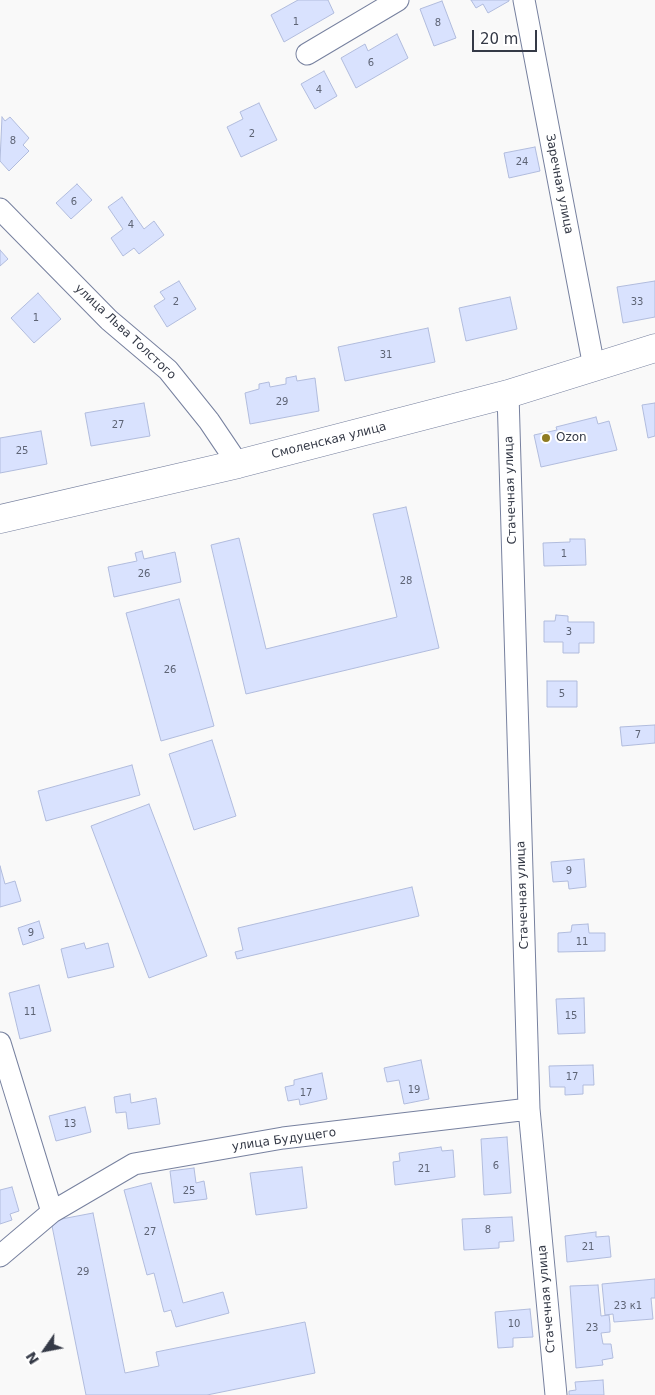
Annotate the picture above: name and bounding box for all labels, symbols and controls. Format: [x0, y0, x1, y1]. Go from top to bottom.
house number: 1 [293, 16, 299, 28]
house number: 8 [435, 17, 441, 29]
scale bar [475, 20, 540, 52]
text: 20 m [480, 30, 518, 48]
house number: 6 [368, 57, 374, 69]
house number: 4 [316, 84, 322, 96]
house number: 2 [249, 128, 255, 140]
street label: Заречная улица [542, 133, 576, 235]
house number: 8 [10, 135, 16, 147]
house number: 24 [516, 156, 528, 168]
house number: 6 [71, 196, 77, 208]
house number: 4 [128, 219, 134, 231]
street label: улица Льва Толстого [71, 281, 179, 383]
house number: 2 [173, 296, 179, 308]
house number: 33 [631, 296, 643, 308]
house number: 1 [33, 312, 39, 324]
house number: 31 [380, 349, 392, 361]
house number: 29 [276, 396, 288, 408]
house number: 27 [112, 419, 124, 431]
street label: Смоленская улица [270, 420, 388, 462]
place label: Ozon [556, 431, 587, 445]
marker: Ozon [540, 432, 552, 444]
street label: Стачечная улица [502, 435, 520, 545]
house number: 25 [16, 445, 28, 457]
house number: 1 [561, 548, 567, 560]
house number: 26 [138, 568, 150, 580]
house number: 28 [400, 575, 412, 587]
house number: 3 [566, 626, 572, 638]
house number: 26 [164, 664, 176, 676]
house number: 5 [559, 688, 565, 700]
house number: 7 [635, 729, 641, 741]
street label: Стачечная улица [514, 840, 532, 950]
house number: 9 [566, 865, 572, 877]
house number: 9 [28, 927, 34, 939]
house number: 11 [576, 936, 588, 948]
house number: 11 [24, 1006, 36, 1018]
house number: 15 [565, 1010, 577, 1022]
house number: 17 [566, 1071, 578, 1083]
house number: 19 [408, 1084, 420, 1096]
house number: 17 [300, 1087, 312, 1099]
house number: 13 [64, 1118, 76, 1130]
street label: улица Будущего [231, 1126, 337, 1154]
house number: 6 [493, 1160, 499, 1172]
house number: 21 [418, 1163, 430, 1175]
house number: 25 [183, 1185, 195, 1197]
house number: 8 [485, 1224, 491, 1236]
house number: 27 [144, 1226, 156, 1238]
house number: 21 [582, 1241, 594, 1253]
street label: Стачечная улица [535, 1244, 559, 1354]
house number: 29 [77, 1266, 89, 1278]
house number: 23 к1 [614, 1300, 642, 1312]
house number: 10 [508, 1318, 520, 1330]
house number: 23 [586, 1322, 598, 1334]
north arrow [20, 1325, 70, 1375]
text: N [23, 1349, 42, 1367]

